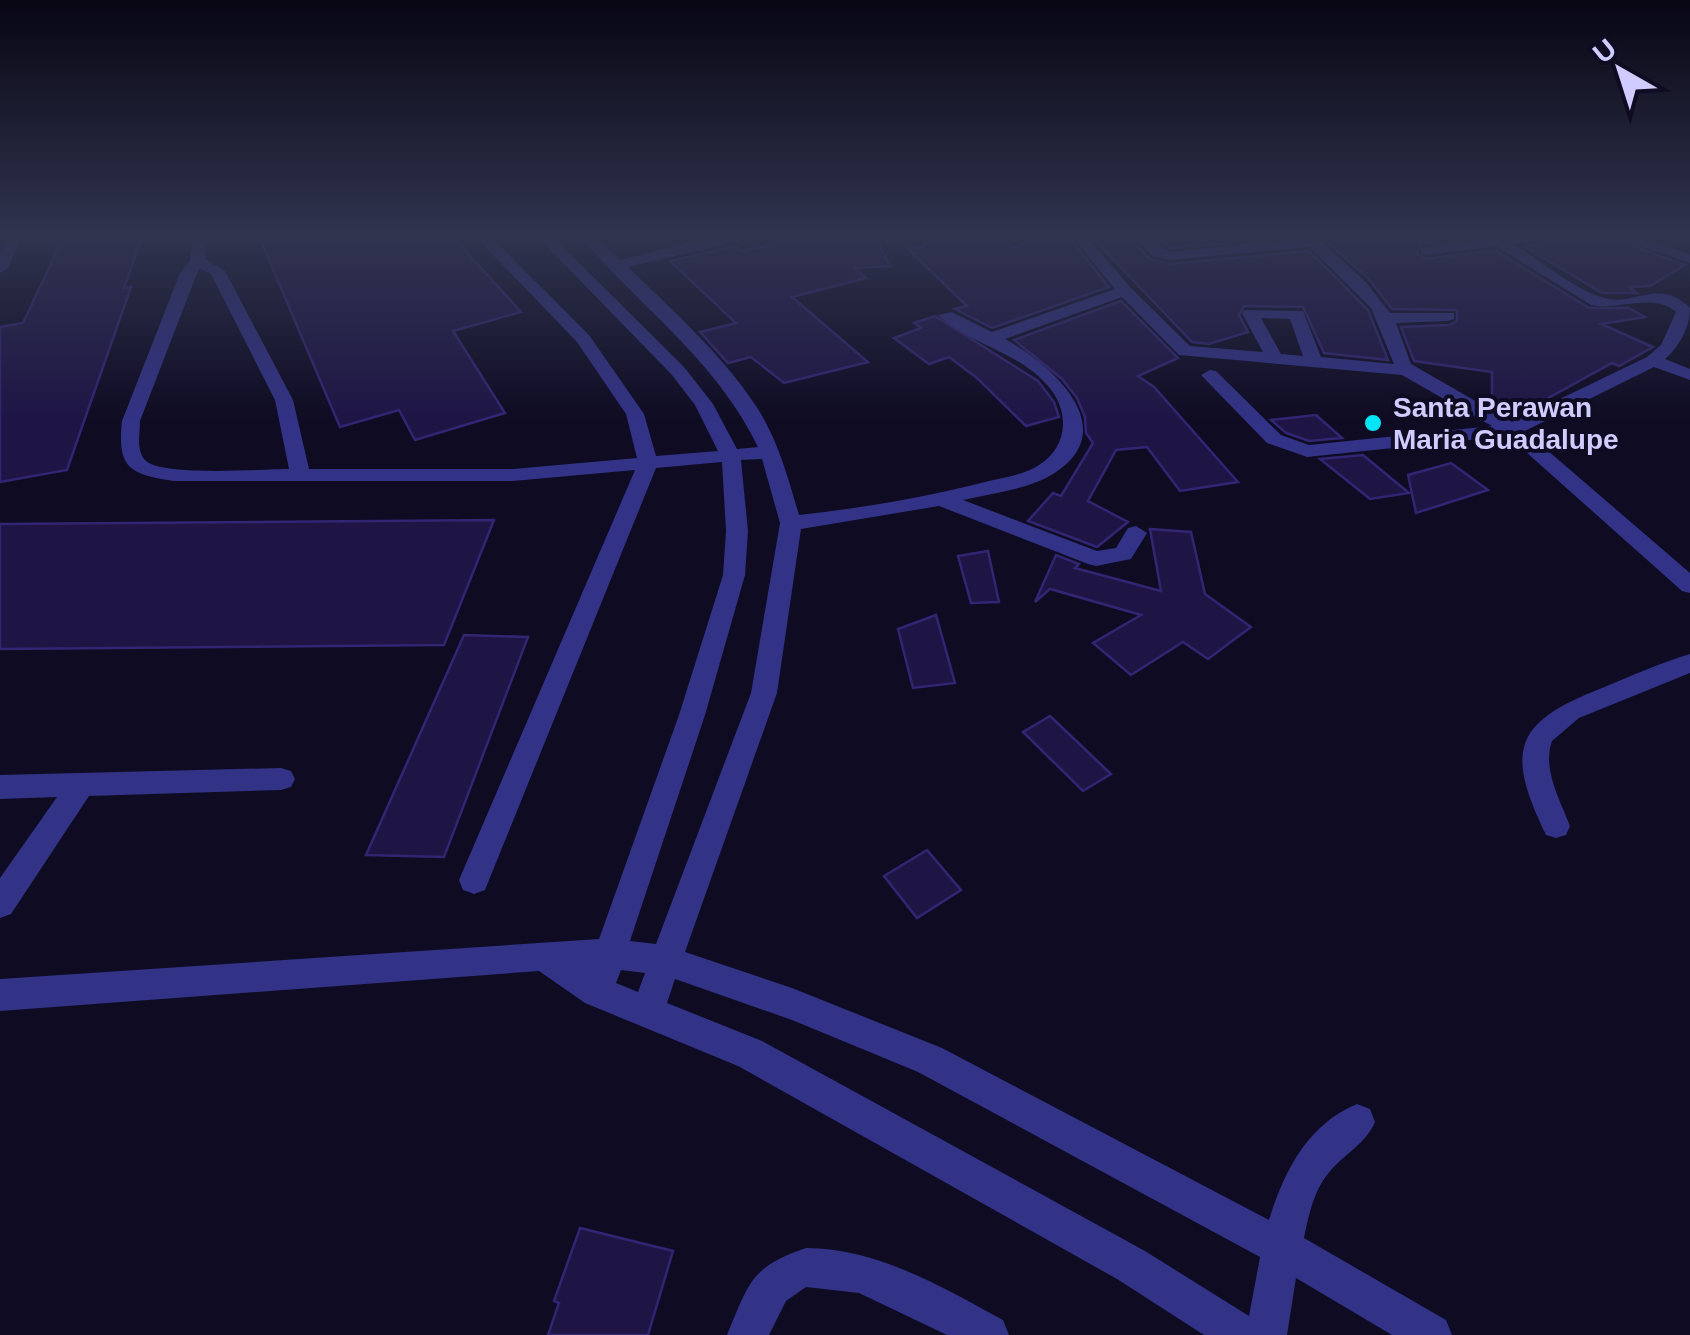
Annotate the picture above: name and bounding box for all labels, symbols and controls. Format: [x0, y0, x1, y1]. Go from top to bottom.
north arrow [1570, 20, 1670, 120]
text: U [1587, 33, 1622, 69]
place label: Santa Perawan Maria Guadalupe [1393, 392, 1619, 455]
marker: Santa Perawan Maria Guadalupe [1362, 412, 1384, 434]

